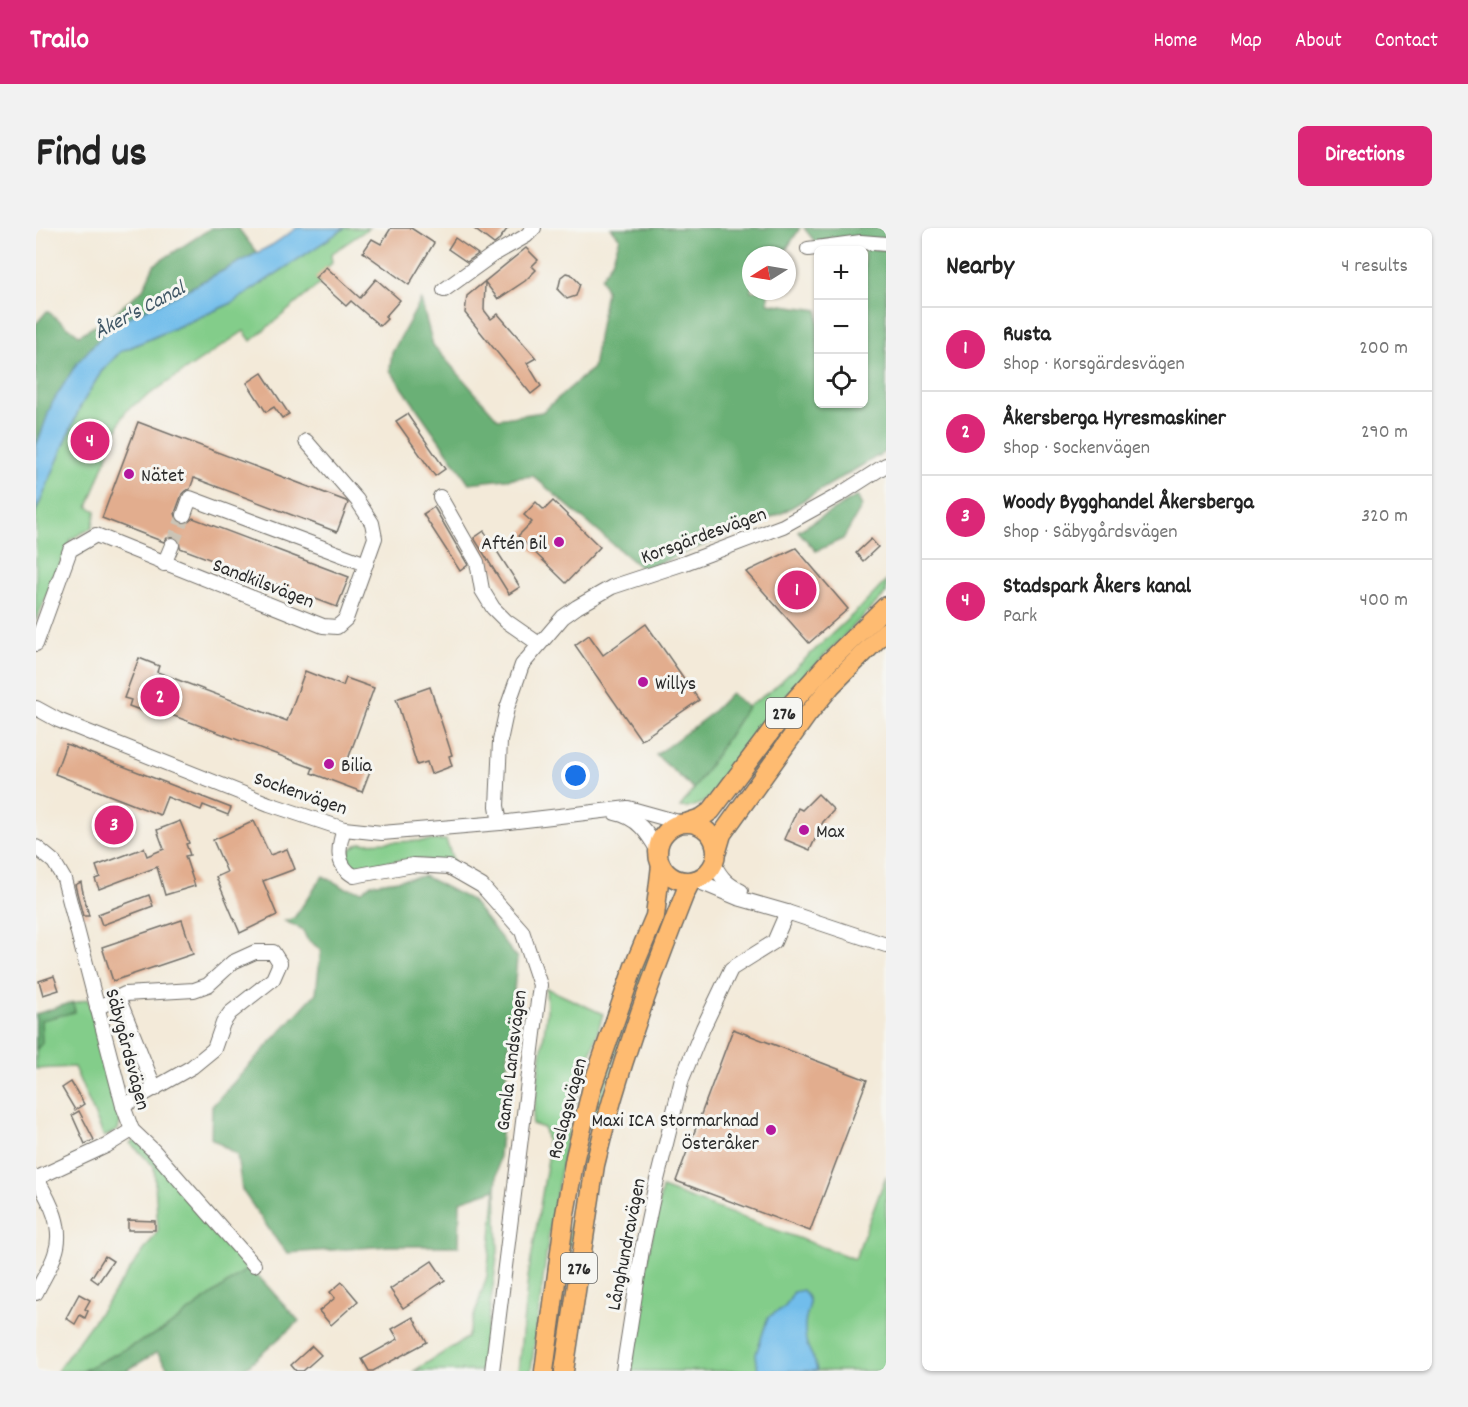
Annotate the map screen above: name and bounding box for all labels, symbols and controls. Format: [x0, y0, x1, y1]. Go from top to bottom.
text: Trailo [30, 22, 89, 62]
text: Home [1153, 27, 1197, 57]
text: Map [1230, 27, 1262, 57]
text: About [1295, 27, 1342, 57]
text: Contact [1375, 27, 1438, 57]
text: Find us [36, 126, 147, 186]
button: Directions [1298, 126, 1432, 186]
north arrow [742, 246, 796, 300]
map controls [814, 246, 868, 408]
button: + [814, 246, 868, 300]
text: Nearby [946, 249, 1014, 286]
text: 4 results [1341, 253, 1408, 281]
water label: Åker's Canal [90, 274, 193, 348]
button: − [814, 300, 868, 354]
text: Rusta [1003, 320, 1051, 351]
text: 1 [963, 335, 968, 363]
text: 200 m [1359, 335, 1408, 363]
text: Shop · Korsgärdesvägen [1003, 351, 1185, 379]
button: locate [814, 354, 868, 408]
text: Åkersberga Hyresmaskiner [1003, 404, 1226, 435]
pin: 4 [70, 418, 110, 464]
text: 2 [961, 419, 970, 447]
text: 290 m [1361, 419, 1408, 447]
text: Shop · Sockenvägen [1003, 435, 1150, 463]
place label: Nätet [141, 463, 184, 491]
marker: Nätet [122, 467, 136, 481]
text: Woody Bygghandel Åkersberga [1003, 488, 1254, 519]
street label: Korsgärdesvägen [637, 501, 771, 573]
text: 3 [961, 503, 970, 531]
text: 320 m [1361, 503, 1408, 531]
text: Shop · Säbygårdsvägen [1003, 519, 1177, 547]
place label: Aftén Bil [481, 531, 547, 559]
marker: Aftén Bil [552, 535, 566, 549]
street label: Sandkilsvägen [208, 553, 318, 617]
pin: 1 [778, 568, 816, 613]
text: Stadspark Åkers kanal [1003, 572, 1191, 603]
text: 4 [961, 587, 970, 615]
text: 400 m [1360, 587, 1408, 615]
text: Park [1003, 603, 1037, 631]
place label: Willys [655, 671, 696, 699]
pin: 2 [140, 674, 180, 720]
marker: Willys [636, 675, 650, 689]
road number: 276 [766, 698, 802, 728]
place label: Bilia [341, 753, 373, 781]
marker: Bilia [322, 757, 336, 771]
your location [561, 761, 590, 790]
street label: Sockenvägen [250, 766, 350, 824]
pin: 3 [94, 802, 134, 848]
place label: Max [816, 819, 845, 847]
marker: Max [797, 823, 811, 837]
street label: Säbygårdsvägen [96, 986, 156, 1114]
street label: Gamla Landsvägen [490, 988, 536, 1132]
street label: Roslagsvägen [542, 1055, 596, 1162]
place label: Maxi ICA Stormarknad Österåker [591, 1108, 760, 1159]
marker: Maxi ICA Stormarknad Österåker [764, 1123, 778, 1137]
street label: Långhundravägen [601, 1176, 655, 1313]
road number: 276 [561, 1253, 597, 1283]

